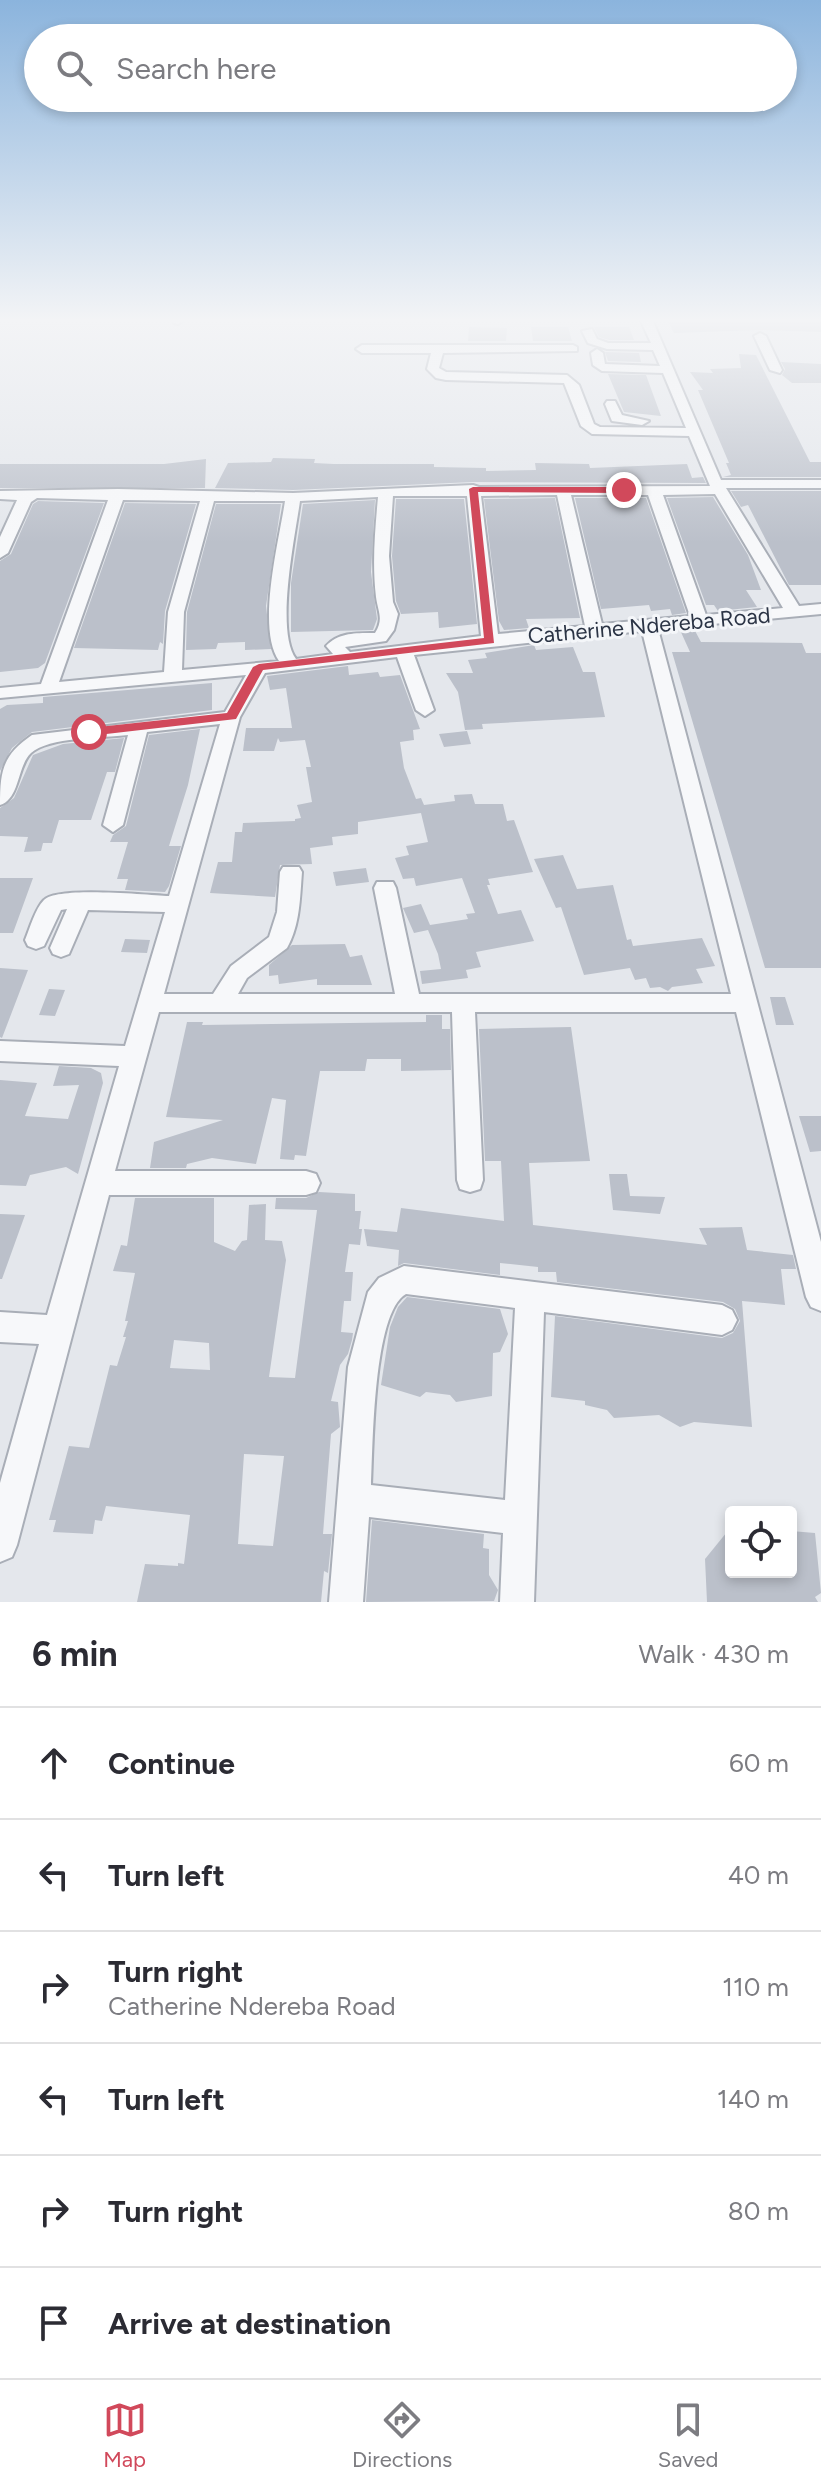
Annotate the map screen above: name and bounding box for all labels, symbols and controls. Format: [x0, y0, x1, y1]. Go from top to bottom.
search box [24, 24, 797, 112]
icon: search [52, 46, 96, 90]
text: Search here [116, 50, 276, 87]
route end [606, 472, 642, 508]
street label: Catherine Ndereba Road [527, 601, 772, 650]
route start [71, 714, 107, 750]
map controls [725, 1506, 797, 1578]
button: locate [725, 1506, 797, 1578]
text: 6 min [32, 1634, 118, 1675]
text: Walk · 430 m [639, 1638, 789, 1670]
icon: ahead [32, 1741, 76, 1785]
text: Continue [108, 1745, 235, 1782]
text: 60 m [729, 1747, 789, 1779]
icon: left [32, 1853, 76, 1897]
text: Turn left [108, 1857, 225, 1894]
text: 40 m [728, 1859, 789, 1891]
text: Turn right [108, 1953, 243, 1990]
icon: right [32, 1965, 76, 2009]
text: 110 m [722, 1971, 789, 2003]
text: Catherine Ndereba Road [108, 1990, 396, 2022]
icon: left [32, 2077, 76, 2121]
text: Turn left [108, 2081, 225, 2118]
text: 140 m [717, 2083, 789, 2115]
icon: right [32, 2189, 76, 2233]
text: Turn right [108, 2193, 243, 2230]
text: 80 m [728, 2195, 789, 2227]
icon: arrive [32, 2301, 76, 2345]
text: Arrive at destination [108, 2305, 391, 2342]
tab: Map [103, 2398, 147, 2473]
tab: Directions [352, 2398, 452, 2473]
tab: Saved [658, 2398, 718, 2473]

